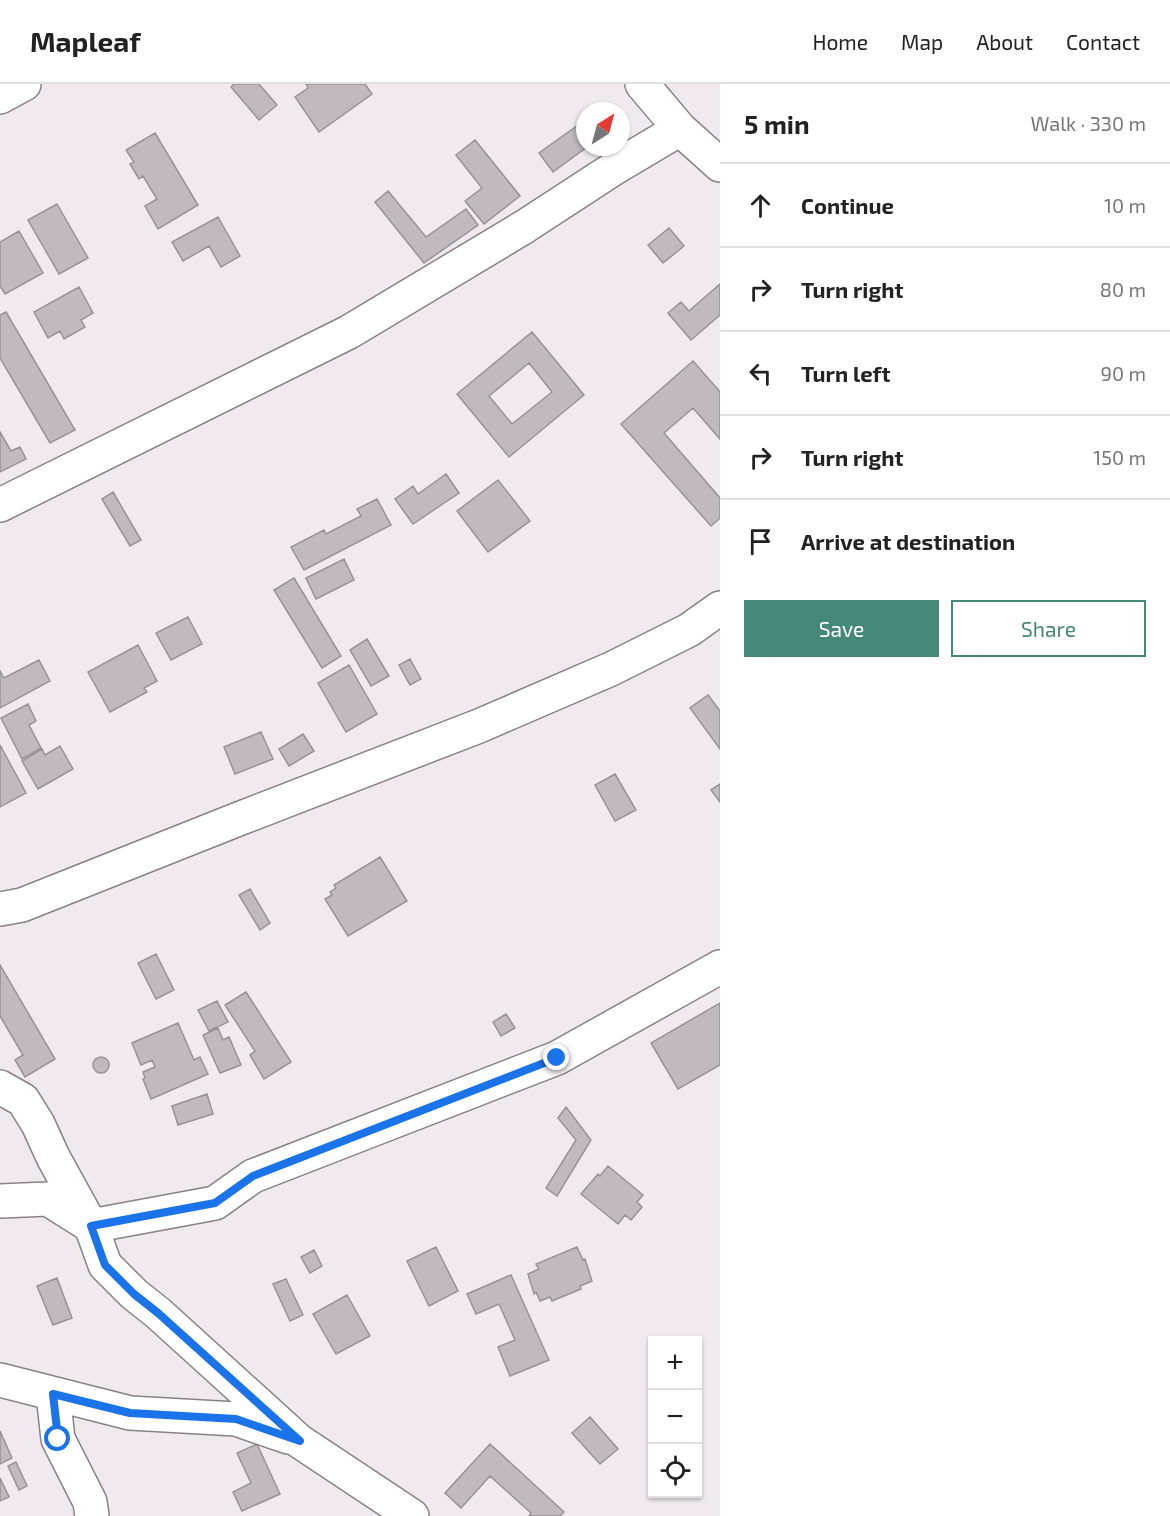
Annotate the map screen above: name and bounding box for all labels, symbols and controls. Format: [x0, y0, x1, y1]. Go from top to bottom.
text: Mapleaf [30, 24, 141, 58]
text: Home [812, 29, 868, 54]
text: Map [901, 29, 943, 54]
text: About [976, 29, 1033, 54]
text: Contact [1066, 29, 1140, 54]
north arrow [576, 102, 630, 156]
text: 5 min [744, 108, 810, 139]
text: Walk · 330 m [1030, 111, 1146, 135]
icon: ahead [744, 189, 777, 222]
text: Continue [801, 192, 894, 218]
text: 10 m [1104, 193, 1146, 217]
icon: right [744, 273, 777, 306]
text: Turn right [801, 276, 903, 302]
text: 80 m [1100, 277, 1146, 301]
icon: left [744, 357, 777, 390]
text: Turn left [801, 360, 890, 386]
text: 90 m [1101, 361, 1146, 385]
icon: right [744, 441, 777, 474]
text: Turn right [801, 444, 903, 470]
text: 150 m [1093, 445, 1146, 469]
icon: arrive [744, 525, 777, 558]
text: Arrive at destination [801, 528, 1015, 554]
button: Save [744, 600, 939, 657]
button: Share [951, 600, 1146, 657]
route end [543, 1044, 569, 1070]
map controls [648, 1336, 702, 1498]
button: + [648, 1336, 702, 1390]
button: − [648, 1390, 702, 1444]
route start [44, 1425, 70, 1451]
button: locate [648, 1444, 702, 1498]

